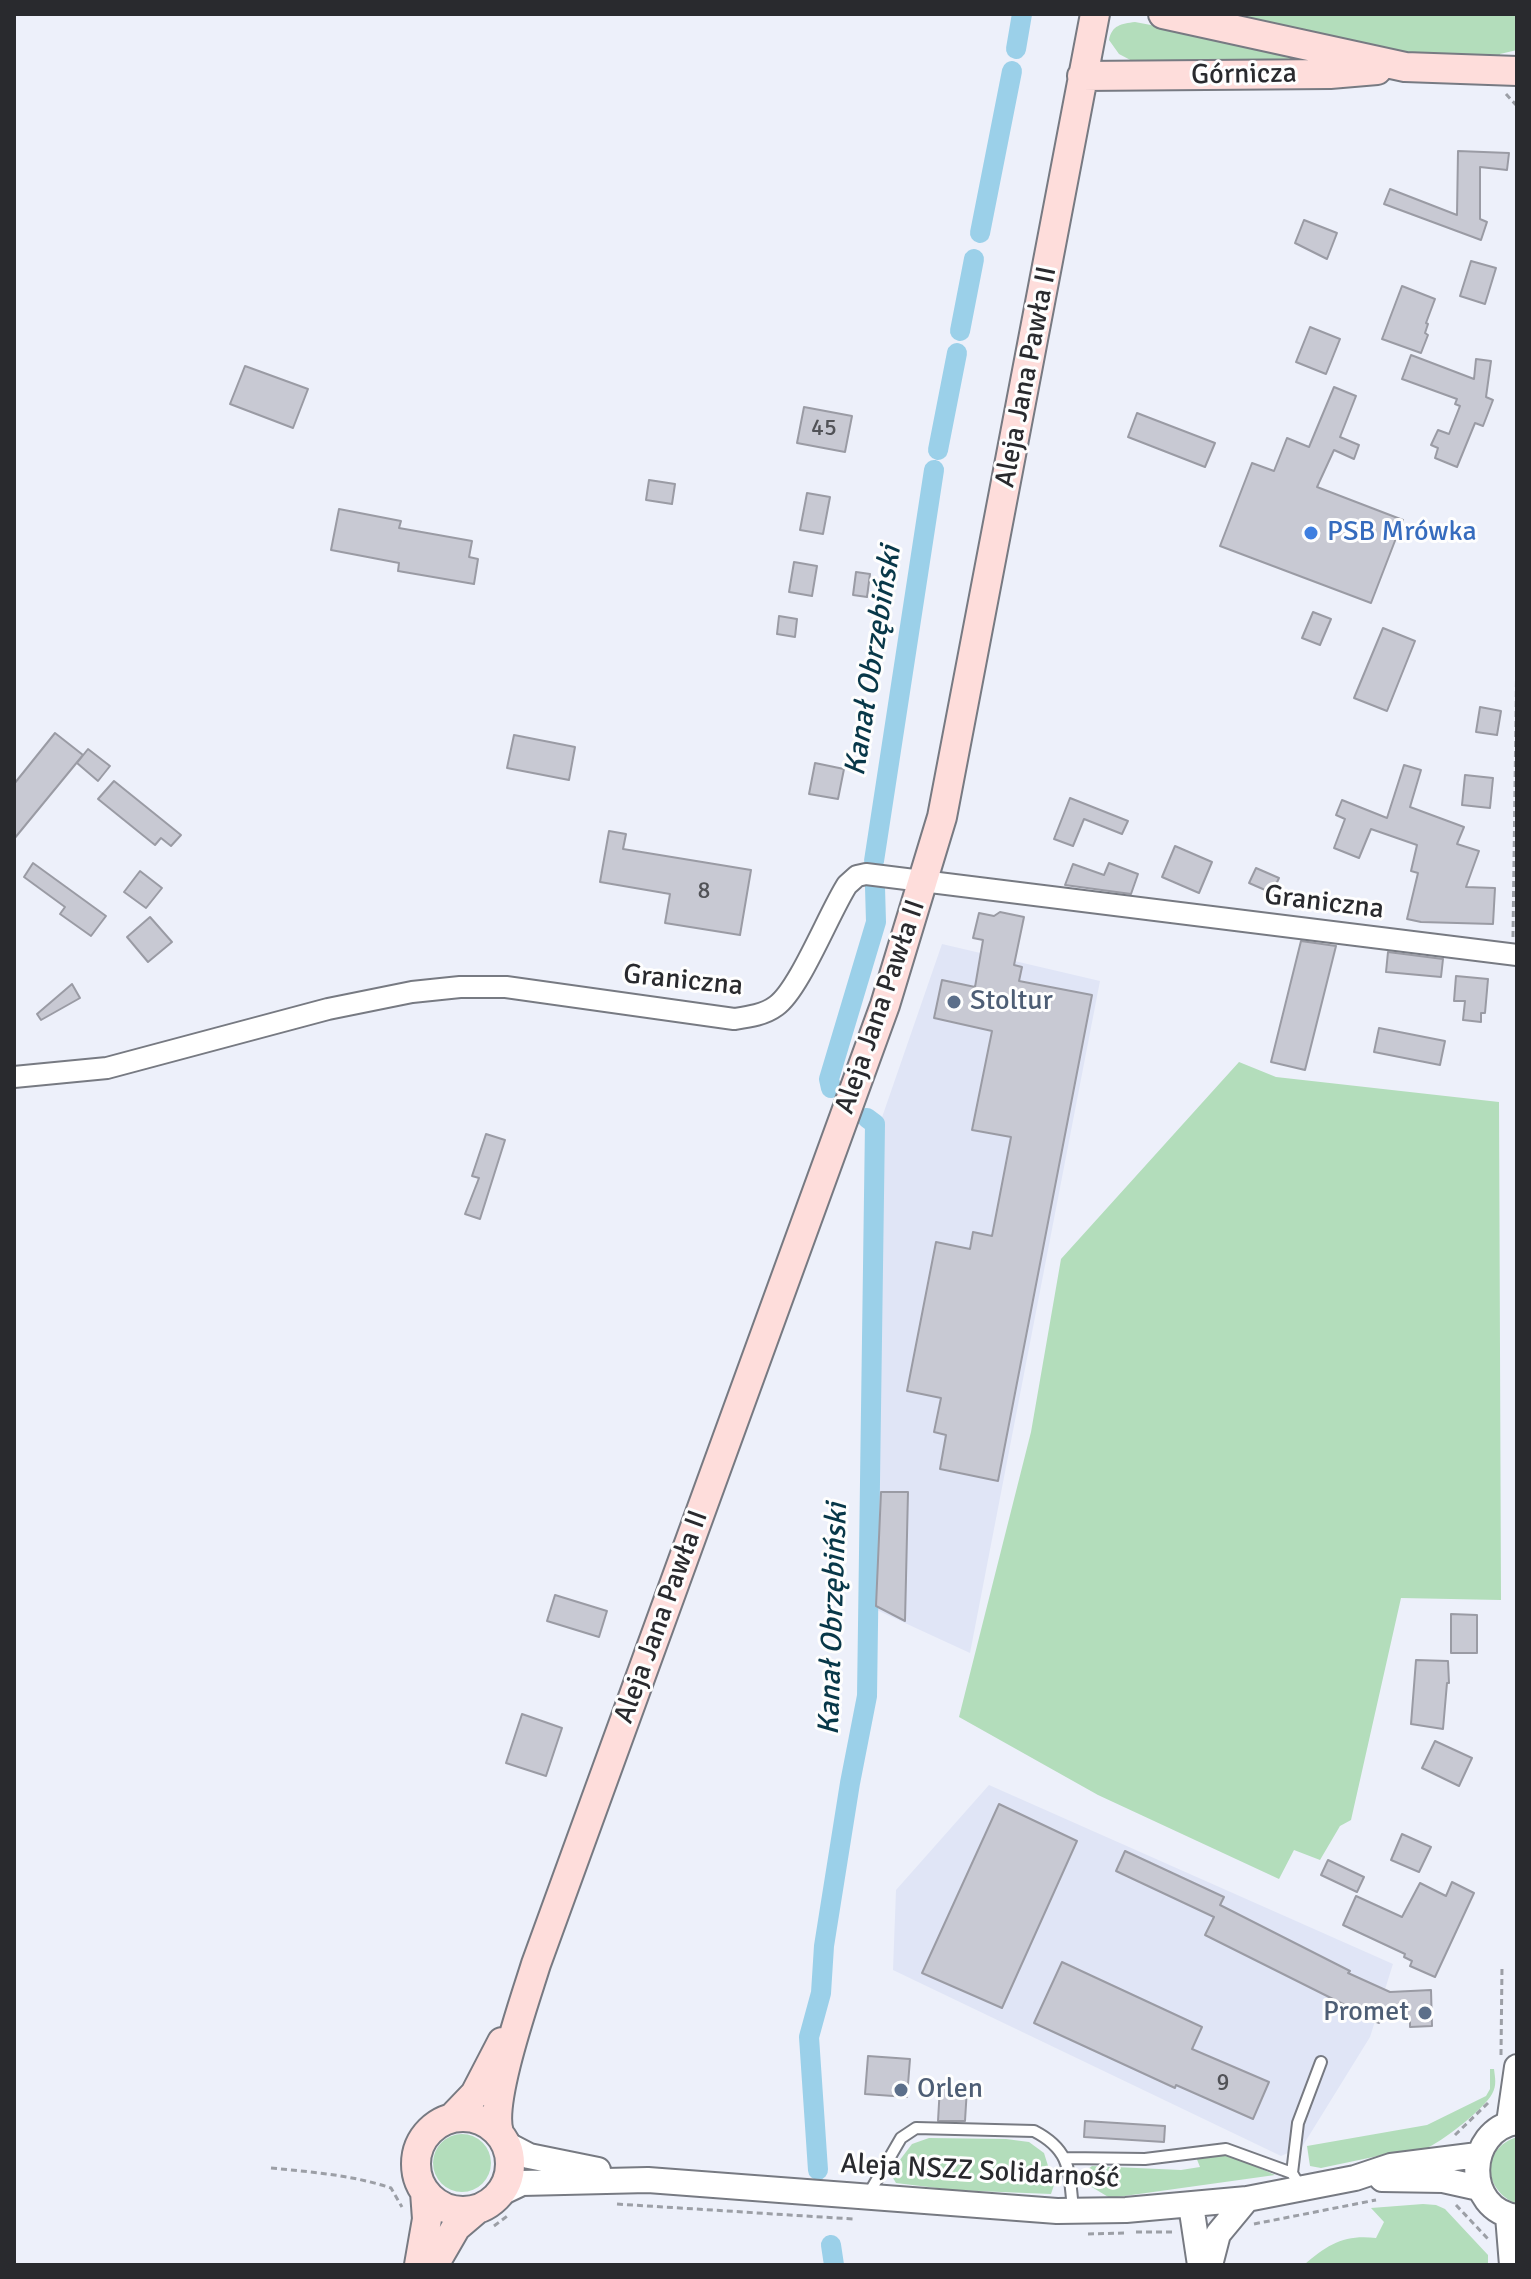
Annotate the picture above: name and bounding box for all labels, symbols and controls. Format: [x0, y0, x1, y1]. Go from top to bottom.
street label: Górnicza [1191, 57, 1297, 93]
street label: Aleja Jana Pawła II [989, 264, 1065, 490]
house number: 45 [811, 415, 837, 443]
place label: PSB Mrówka [1327, 516, 1477, 550]
marker: PSB Mrówka [1302, 524, 1320, 542]
water label: Kanał Obrzębiński [838, 543, 910, 779]
house number: 8 [698, 878, 710, 906]
street label: Graniczna [1262, 879, 1386, 927]
street label: Aleja Jana Pawła II [829, 896, 933, 1118]
street label: Graniczna [621, 958, 745, 1004]
place label: Stoltur [970, 985, 1053, 1019]
marker: Stoltur [945, 993, 963, 1011]
water label: Kanał Obrzębiński [812, 1502, 856, 1736]
street label: Aleja Jana Pawła II [608, 1506, 716, 1728]
place label: Promet [1323, 1996, 1409, 2030]
marker: Promet [1416, 2004, 1434, 2022]
house number: 9 [1217, 2070, 1229, 2098]
place label: Orlen [917, 2073, 983, 2107]
marker: Orlen [892, 2081, 910, 2099]
street label: Aleja NSZZ Solidarność [840, 2148, 1120, 2196]

